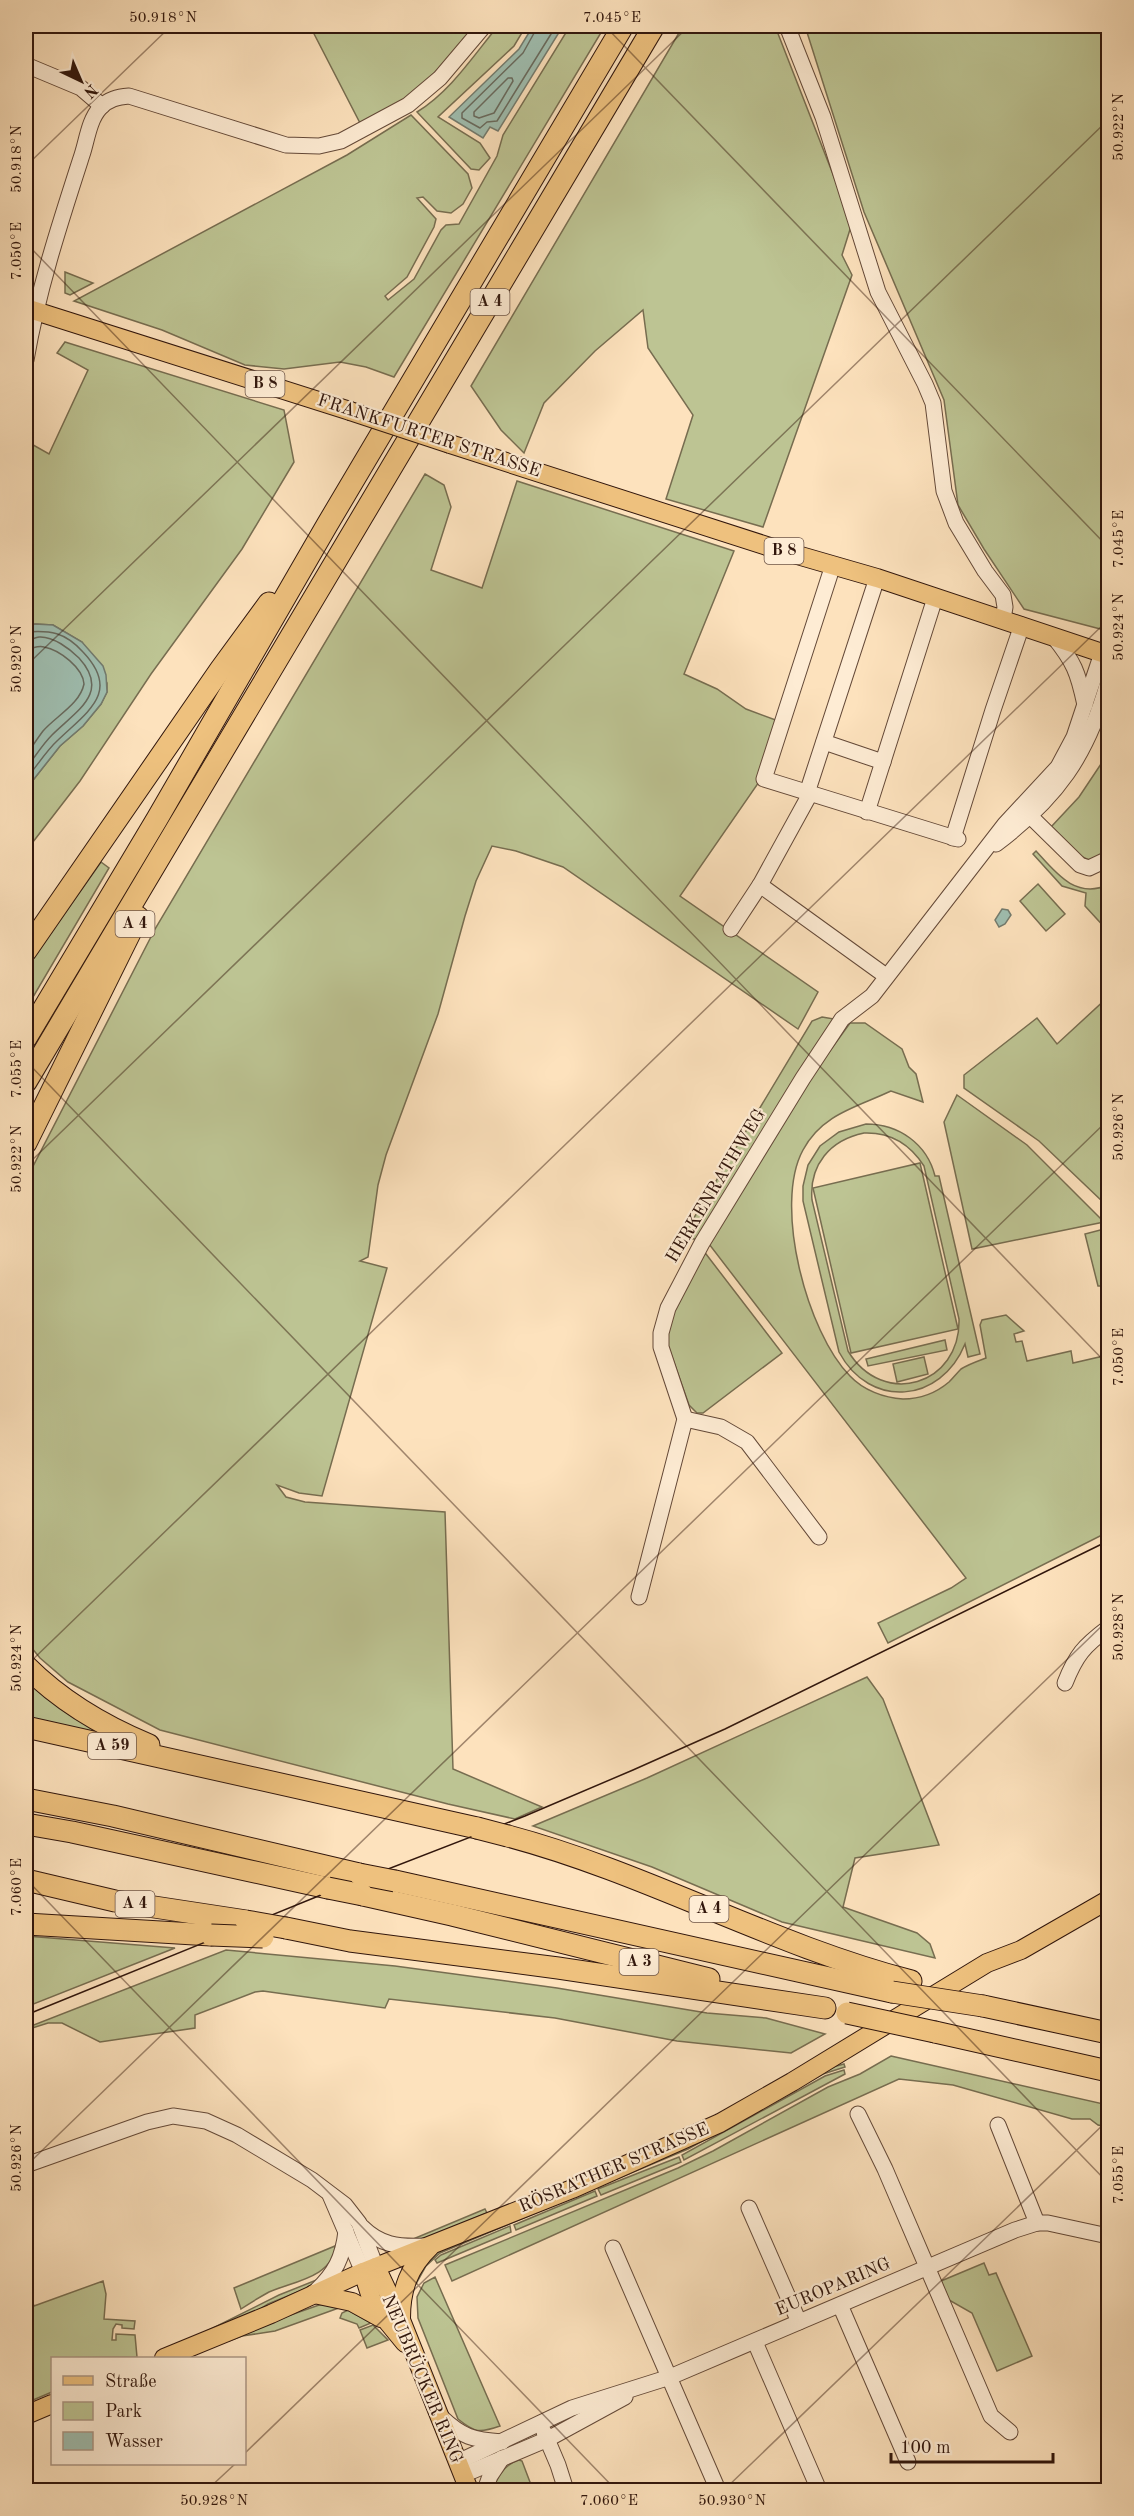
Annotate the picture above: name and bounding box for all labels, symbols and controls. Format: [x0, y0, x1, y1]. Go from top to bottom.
text: 50.918°N [129, 11, 197, 26]
text: 7.045°E [583, 11, 641, 26]
north arrow [51, 51, 111, 111]
text: N [80, 80, 100, 101]
text: 50.922°N [1112, 93, 1127, 161]
text: 50.918°N [10, 125, 25, 193]
text: 7.050°E [10, 222, 25, 280]
road number: A 4 [470, 289, 510, 315]
road number: B 8 [246, 371, 284, 397]
street label: FRANKFURTER STRASSE [315, 391, 543, 481]
text: 7.045°E [1112, 510, 1127, 568]
road number: B 8 [764, 538, 804, 564]
text: 50.924°N [1112, 593, 1127, 661]
text: 50.920°N [10, 625, 25, 693]
road number: A 4 [116, 911, 154, 937]
text: 7.055°E [10, 1040, 25, 1098]
text: 50.926°N [1112, 1093, 1127, 1161]
street label: HERKENRATHWEG [663, 1106, 769, 1266]
text: 50.922°N [10, 1125, 25, 1193]
text: 7.050°E [1112, 1328, 1127, 1386]
text: 50.928°N [1112, 1593, 1127, 1661]
text: 50.924°N [10, 1624, 25, 1692]
road number: A 59 [88, 1733, 136, 1759]
text: 7.060°E [10, 1858, 25, 1916]
road number: A 4 [116, 1891, 154, 1917]
road number: A 4 [690, 1896, 728, 1922]
road number: A 3 [620, 1949, 658, 1975]
street label: RÖSRATHER STRASSE [515, 2116, 712, 2216]
text: 50.926°N [10, 2124, 25, 2192]
text: 7.055°E [1112, 2146, 1127, 2204]
street label: EUROPARING [773, 2255, 893, 2319]
street label: NEUBRÜCKER RING [378, 2290, 469, 2466]
legend [51, 2357, 246, 2465]
text: Straße [105, 2373, 156, 2391]
text: Park [105, 2403, 142, 2421]
scale bar [891, 2426, 1053, 2464]
text: Wasser [105, 2433, 164, 2451]
text: 100 m [900, 2439, 951, 2457]
text: 50.928°N [180, 2494, 248, 2509]
text: 7.060°E [580, 2494, 638, 2509]
text: 50.930°N [698, 2494, 766, 2509]

